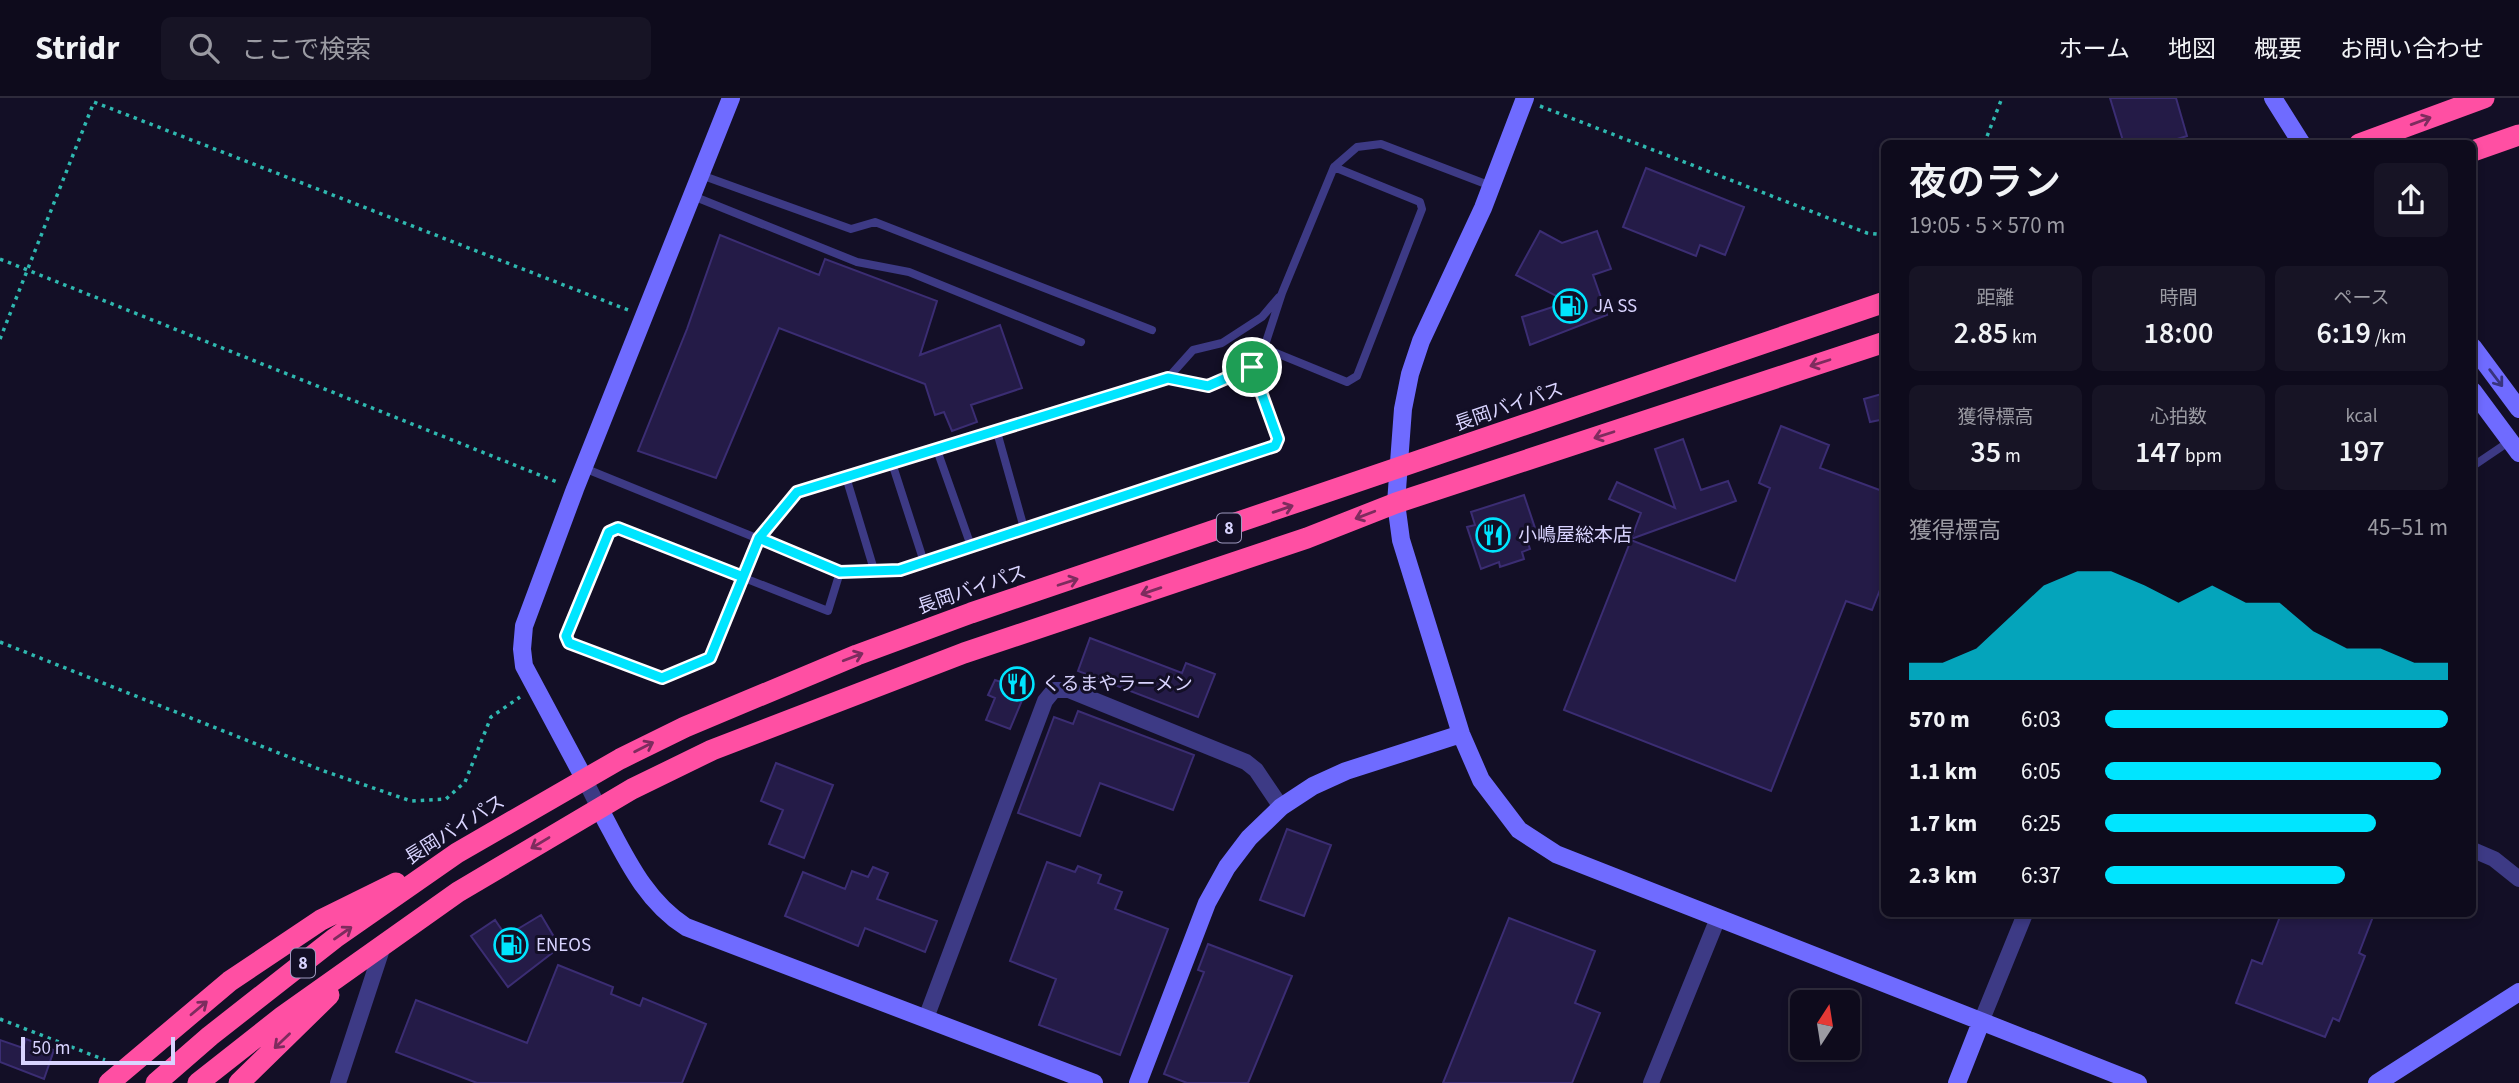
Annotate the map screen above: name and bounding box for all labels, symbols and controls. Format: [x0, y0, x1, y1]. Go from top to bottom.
search box [161, 17, 651, 80]
text: Stridr [35, 25, 119, 72]
icon: search [185, 29, 223, 67]
text: ここで検索 [241, 31, 371, 68]
text: ホーム [2059, 32, 2130, 67]
text: 地図 [2168, 32, 2216, 67]
text: 概要 [2254, 32, 2302, 67]
text: お問い合わせ [2340, 32, 2484, 67]
one-way arrow [2410, 114, 2432, 126]
text: 夜のラン [1909, 156, 2061, 210]
button: share [2374, 163, 2448, 237]
text: 19:05 · 5 × 570 m [1909, 209, 2065, 242]
text: 距離 [1976, 285, 2015, 312]
text: 時間 [2159, 285, 2198, 312]
text: ペース [2333, 285, 2390, 312]
fuel station icon: JA SS [1551, 287, 1589, 325]
place label: JA SS [1594, 293, 1637, 320]
text: 2.85 [1954, 312, 2008, 355]
text: 18:00 [2144, 312, 2213, 355]
text: 6:19 [2316, 312, 2371, 355]
text: km [2008, 324, 2037, 351]
text: /km [2371, 324, 2407, 351]
pin [1222, 337, 1282, 397]
icon: arrive [1233, 348, 1271, 386]
one-way arrow [1809, 358, 1831, 371]
one-way arrow [2489, 368, 2503, 387]
street label: 長岡バイパス [1451, 376, 1567, 438]
text: kcal [2346, 403, 2377, 430]
text: 獲得標高 [1957, 404, 2034, 431]
text: 心拍数 [2150, 404, 2207, 431]
one-way arrow [1593, 429, 1615, 442]
text: 197 [2338, 430, 2385, 473]
text: 35 [1970, 431, 2001, 474]
text: 147 [2135, 431, 2181, 474]
text: m [2001, 443, 2021, 470]
text: bpm [2181, 443, 2222, 470]
one-way arrow [1272, 502, 1294, 514]
one-way arrow [1355, 510, 1377, 523]
text: 45–51 m [2368, 511, 2448, 544]
road number: 8 [1217, 514, 1241, 542]
text: 獲得標高 [1909, 514, 2001, 547]
restaurant icon: 小嶋屋総本店 [1474, 516, 1512, 554]
place label: 小嶋屋総本店 [1518, 522, 1632, 549]
street label: 長岡バイパス [914, 559, 1030, 621]
one-way arrow [1056, 574, 1078, 587]
one-way arrow [1140, 586, 1162, 598]
one-way arrow [842, 649, 863, 662]
restaurant icon: くるまやラーメン [998, 665, 1036, 703]
place label: くるまやラーメン [1042, 671, 1193, 698]
text: 570 m [1909, 703, 1970, 736]
text: 6:03 [2021, 703, 2061, 736]
one-way arrow [633, 740, 654, 754]
text: 1.1 km [1909, 755, 1977, 788]
text: 6:05 [2021, 755, 2061, 788]
street label: 長岡バイパス [400, 788, 510, 872]
text: 1.7 km [1909, 807, 1977, 840]
text: 6:25 [2021, 807, 2061, 840]
one-way arrow [531, 836, 551, 850]
text: 2.3 km [1909, 859, 1977, 892]
text: 6:37 [2021, 859, 2061, 892]
one-way arrow [333, 926, 352, 940]
fuel station icon: ENEOS [492, 926, 530, 964]
place label: ENEOS [536, 932, 591, 959]
road number: 8 [291, 948, 315, 978]
north arrow [1790, 990, 1860, 1060]
map controls [1790, 990, 1860, 1060]
one-way arrow [190, 1000, 208, 1016]
one-way arrow [274, 1033, 291, 1050]
scale bar [21, 1034, 175, 1066]
text: 50 m [32, 1035, 70, 1062]

